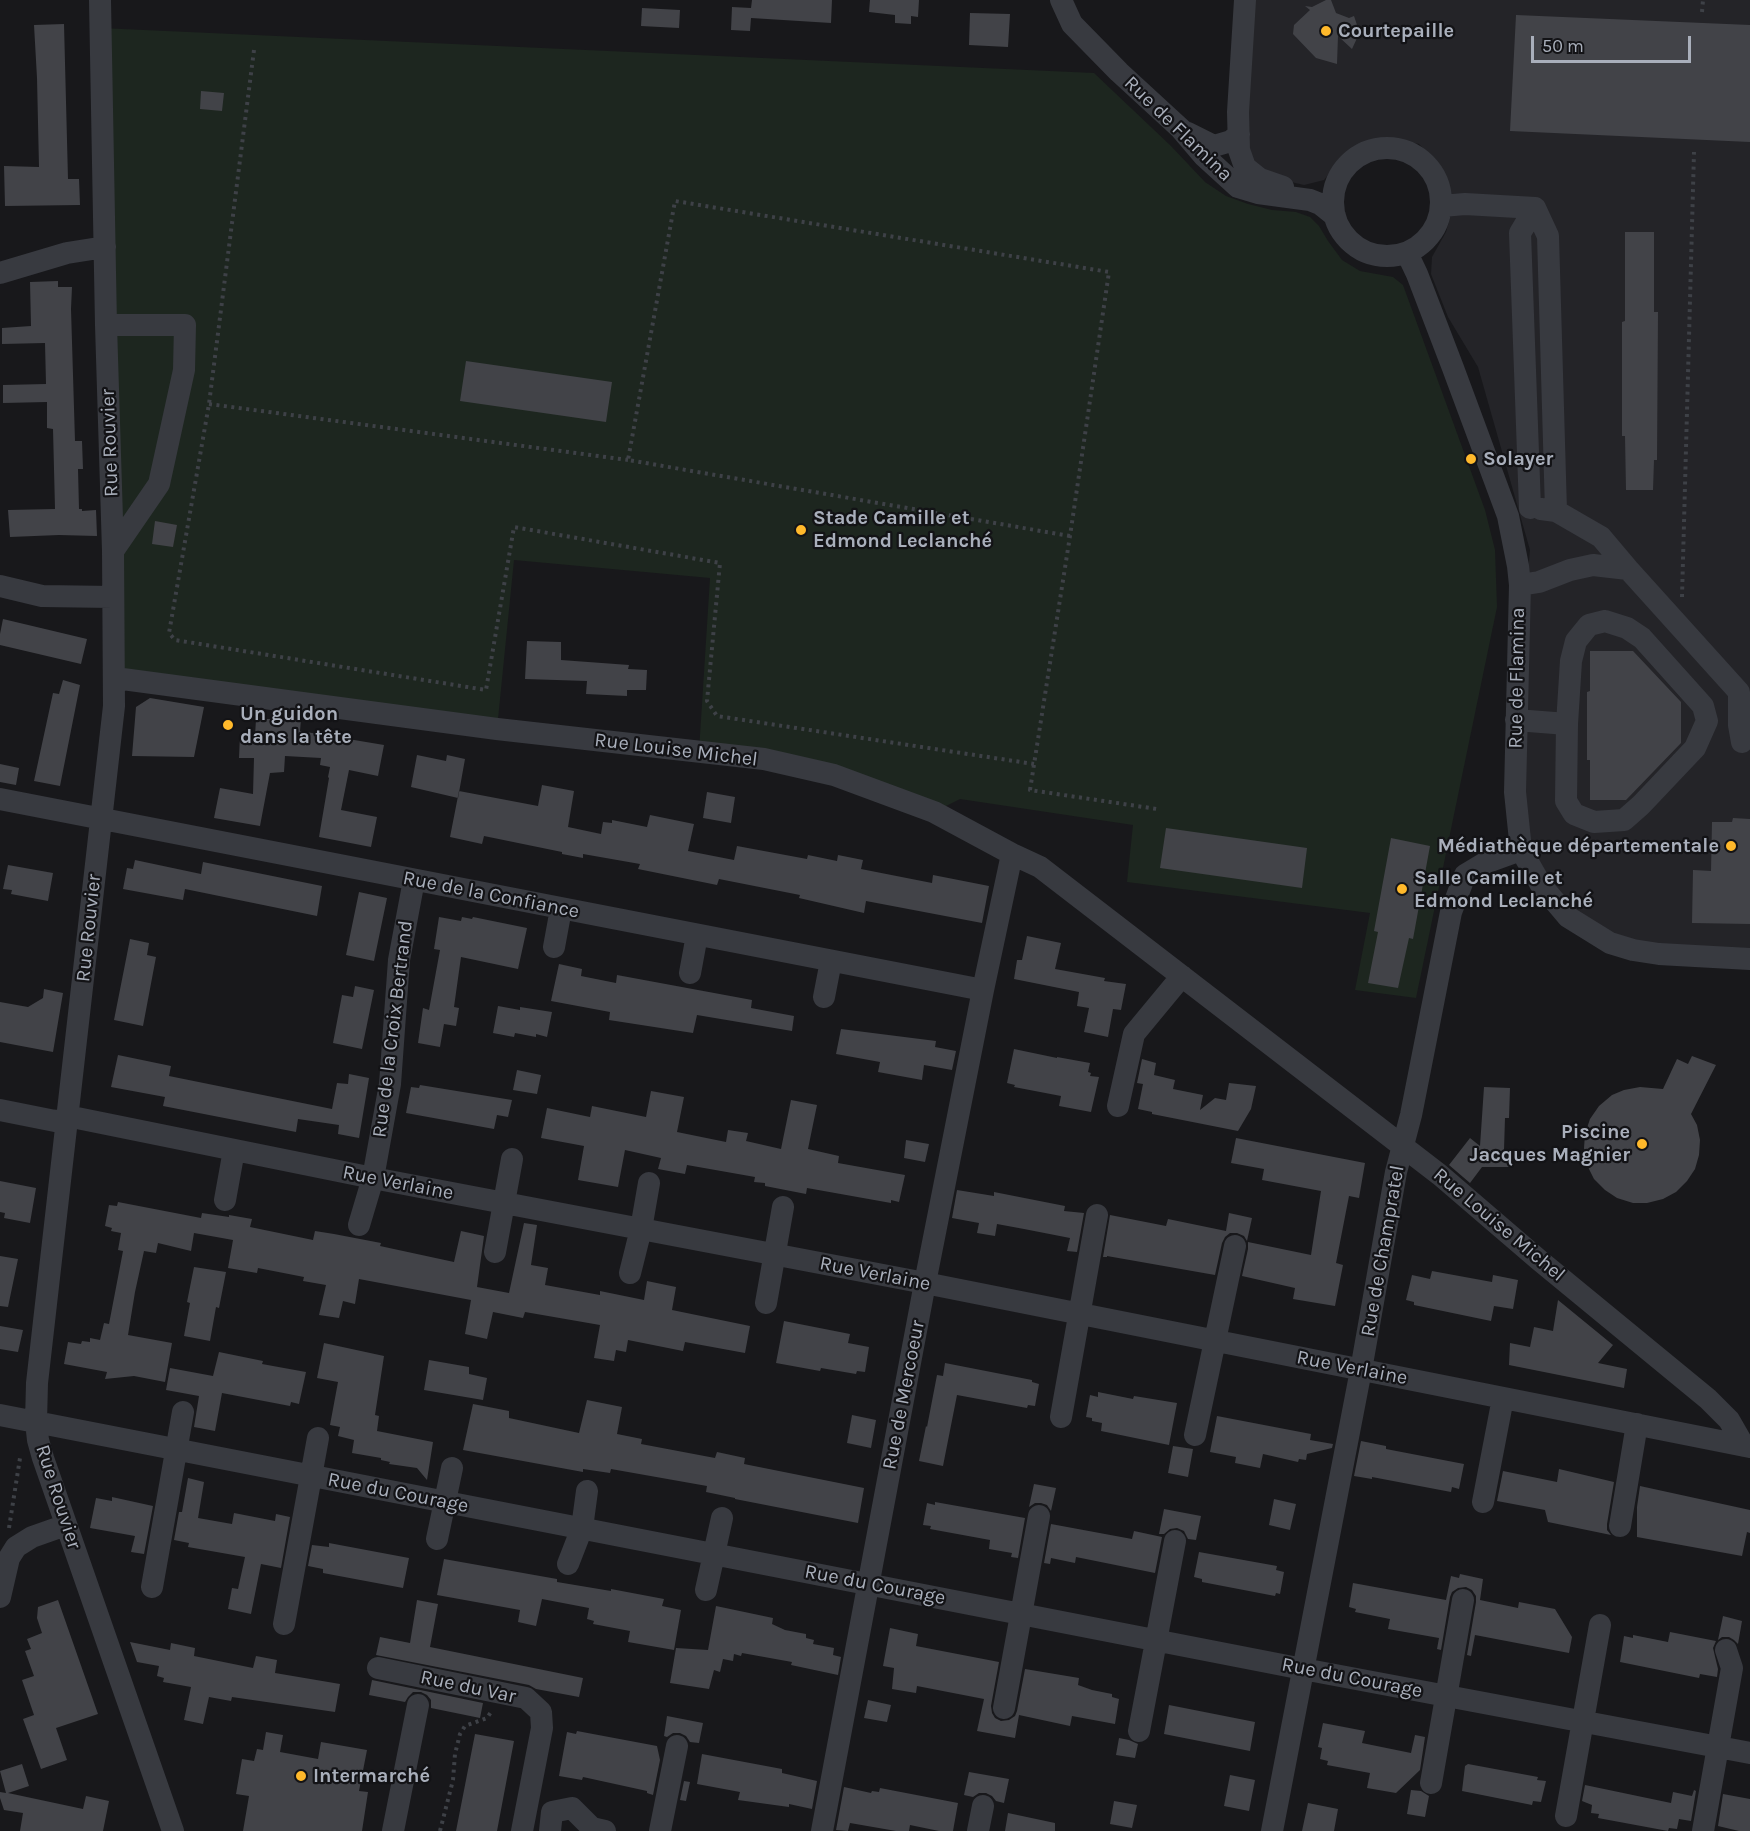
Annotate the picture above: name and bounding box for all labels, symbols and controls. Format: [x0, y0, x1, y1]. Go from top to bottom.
place label: Courtepaille [1338, 19, 1454, 43]
marker: Courtepaille [1319, 24, 1333, 38]
scale bar [1534, 24, 1694, 62]
text: 50 m [1542, 35, 1584, 57]
street label: Rue de Flamina [1119, 71, 1237, 187]
street label: Rue Rouvier [96, 389, 124, 497]
place label: Solayer [1483, 447, 1553, 471]
marker: Solayer [1464, 452, 1478, 466]
place label: Stade Camille et Edmond Leclanché [813, 506, 992, 553]
marker: Stade Camille et Edmond Leclanché [794, 523, 808, 537]
street label: Rue de Flamina [1504, 607, 1530, 749]
place label: Un guidon dans la tête [240, 702, 352, 749]
marker: Un guidon dans la tête [221, 718, 235, 732]
street label: Rue Louise Michel [593, 728, 759, 772]
place label: Médiathèque départementale [1438, 834, 1719, 858]
marker: Médiathèque départementale [1724, 839, 1738, 853]
street label: Rue de la Confiance [401, 866, 581, 924]
place label: Salle Camille et Edmond Leclanché [1414, 866, 1593, 913]
street label: Rue Rouvier [71, 873, 107, 983]
marker: Salle Camille et Edmond Leclanché [1395, 882, 1409, 896]
street label: Rue de la Croix Bertrand [368, 919, 418, 1139]
place label: Piscine Jacques Magnier [1470, 1120, 1630, 1167]
marker: Piscine Jacques Magnier [1635, 1137, 1649, 1151]
street label: Rue Verlaine [341, 1160, 455, 1206]
street label: Rue de Champratel [1356, 1163, 1410, 1339]
street label: Rue Louise Michel [1428, 1163, 1570, 1287]
street label: Rue Verlaine [818, 1251, 932, 1297]
street label: Rue de Mercoeur [878, 1318, 930, 1472]
street label: Rue Verlaine [1295, 1345, 1409, 1391]
street label: Rue Rouvier [30, 1442, 86, 1552]
street label: Rue du Courage [325, 1468, 471, 1518]
street label: Rue du Courage [802, 1560, 948, 1610]
street label: Rue du Courage [1279, 1653, 1425, 1703]
street label: Rue du Var [418, 1665, 518, 1709]
place label: Intermarché [313, 1764, 430, 1788]
marker: Intermarché [294, 1769, 308, 1783]

